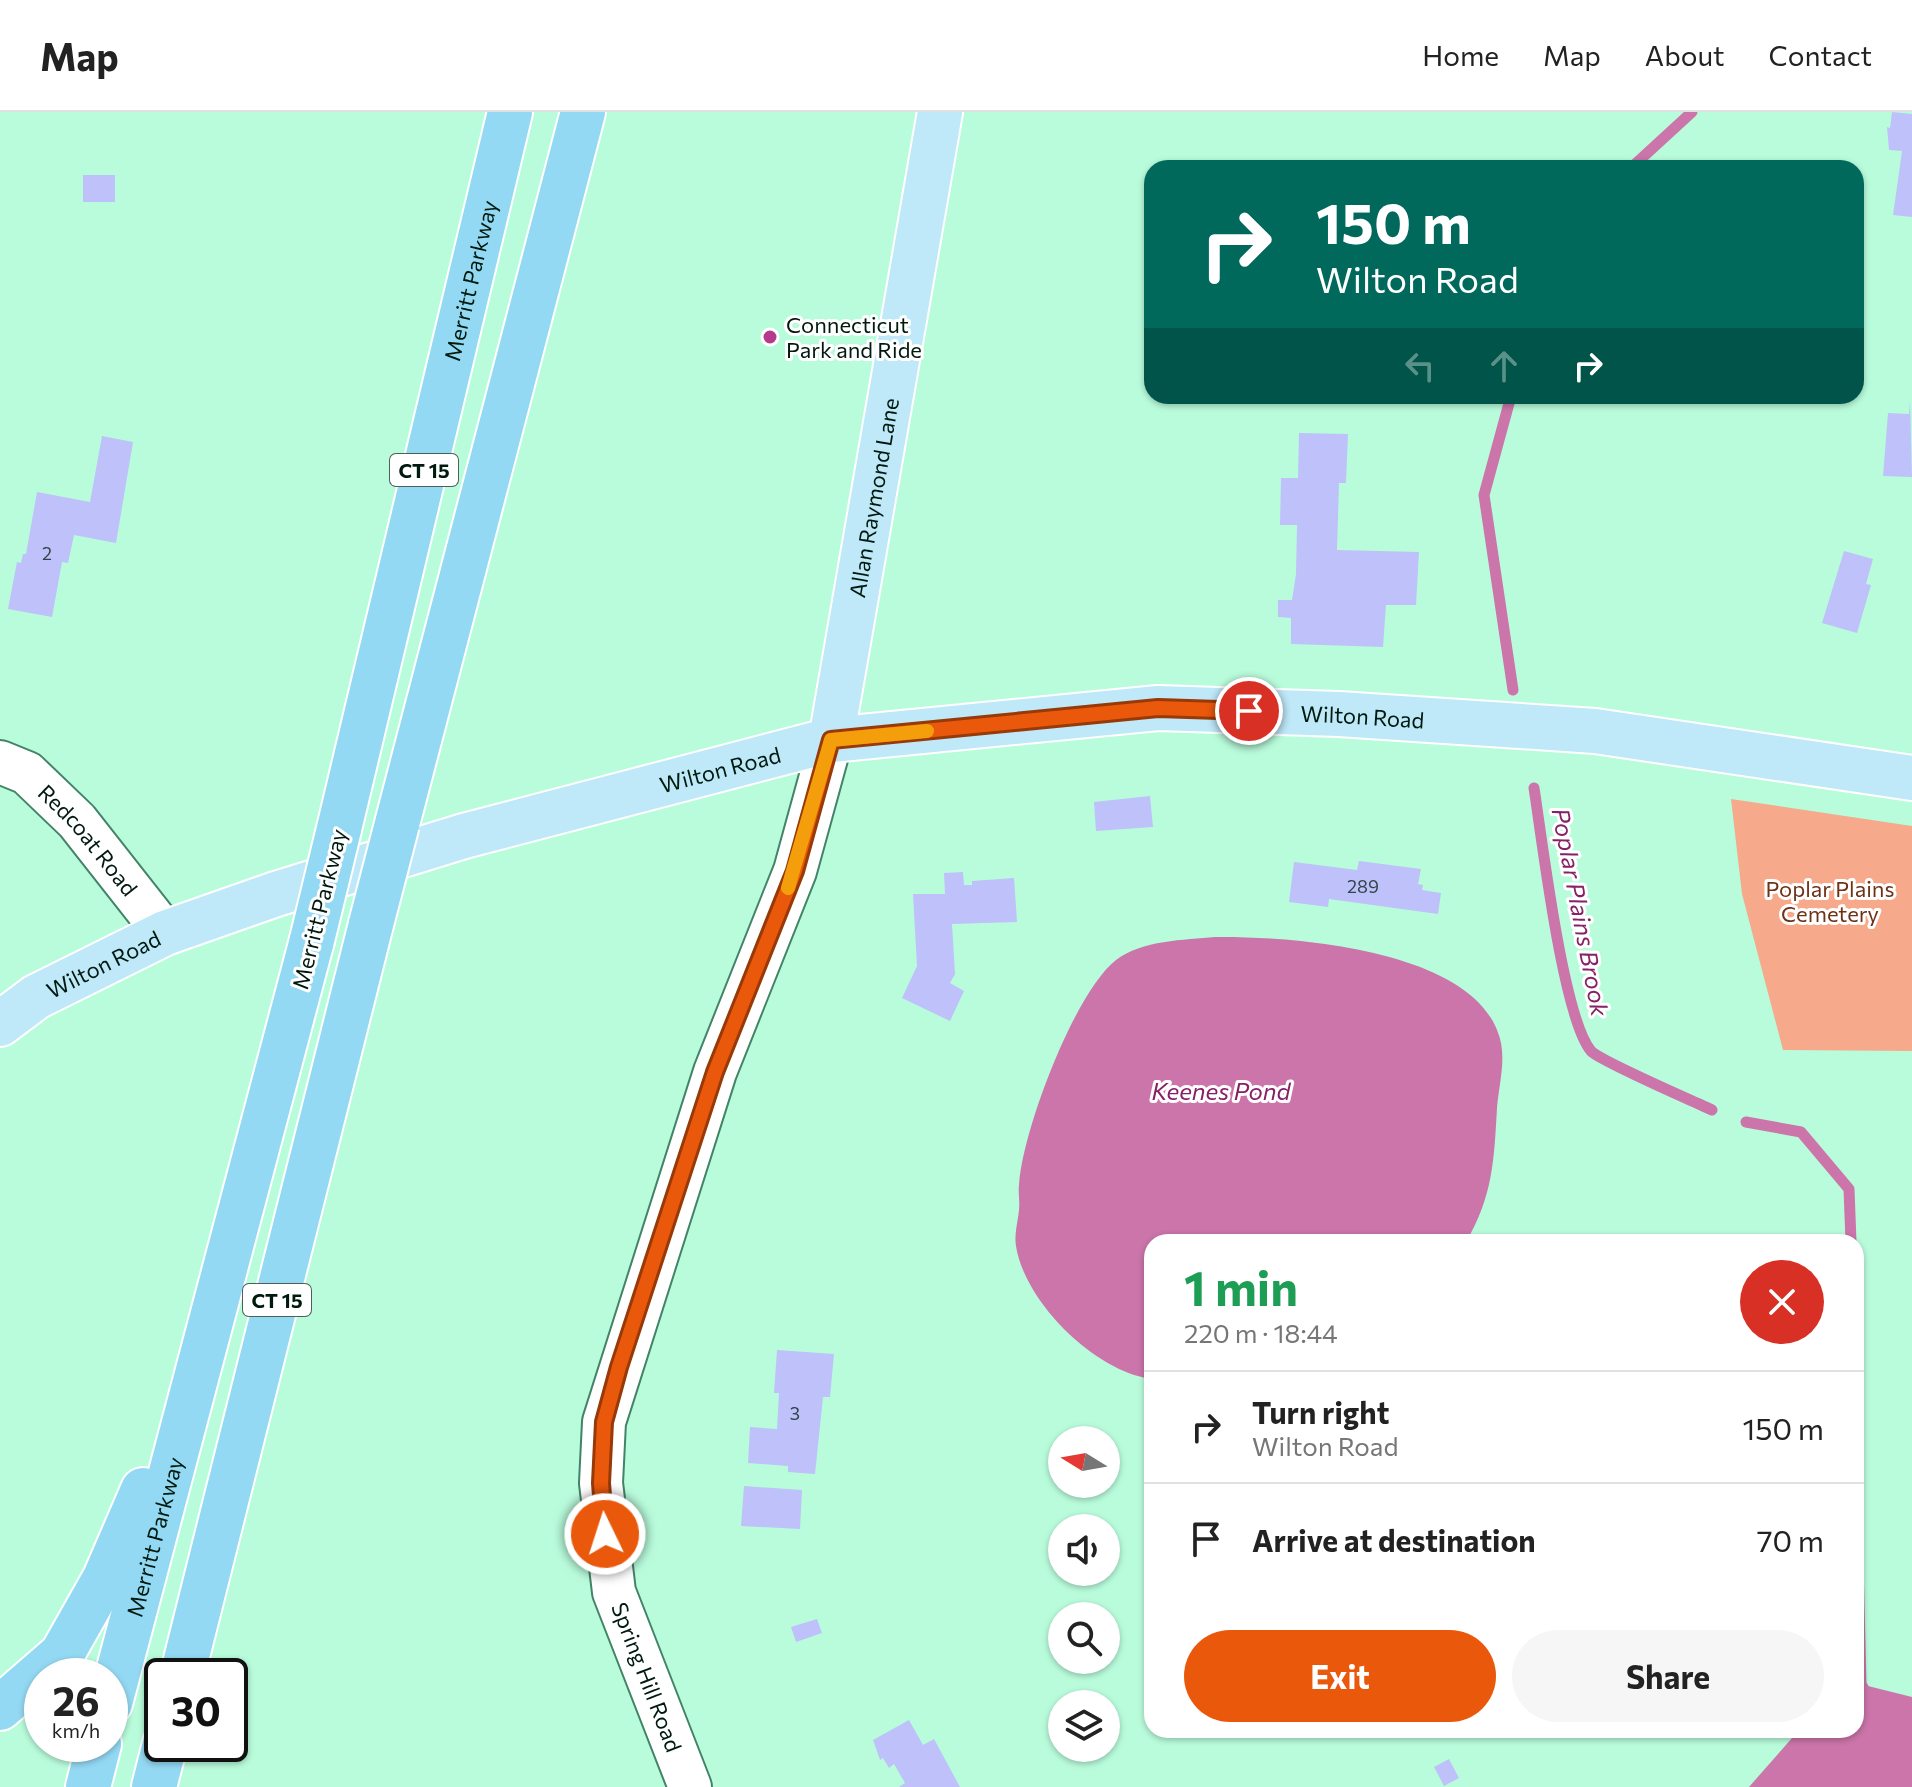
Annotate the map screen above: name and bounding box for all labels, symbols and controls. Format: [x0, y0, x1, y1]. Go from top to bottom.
text: Map [40, 32, 119, 79]
text: Home [1422, 38, 1499, 72]
text: Map [1543, 38, 1601, 72]
text: About [1645, 38, 1725, 72]
text: Contact [1769, 38, 1872, 72]
text: 150 m [1316, 187, 1471, 256]
icon: right [1184, 192, 1288, 296]
street label: Merritt Parkway [438, 197, 502, 363]
text: Wilton Road [1316, 256, 1519, 300]
place label: Connecticut Park and Ride [786, 311, 922, 363]
marker: Connecticut Park and Ride [761, 328, 779, 346]
icon: left [1398, 344, 1442, 388]
icon: ahead [1482, 344, 1526, 388]
icon: right [1566, 344, 1610, 388]
street label: Allan Raymond Lane [842, 396, 904, 600]
road number: CT 15 [390, 454, 458, 486]
house number: 2 [42, 542, 52, 564]
pin [1215, 677, 1283, 745]
icon: arrive [1227, 689, 1271, 733]
street label: Wilton Road [1300, 699, 1425, 733]
street label: Wilton Road [657, 740, 783, 798]
street label: Redcoat Road [33, 778, 144, 901]
water label: Poplar Plains Brook [1547, 805, 1616, 1020]
street label: Merritt Parkway [286, 826, 352, 992]
house number: 289 [1347, 875, 1379, 897]
park label: Poplar Plains Cemetery [1766, 875, 1894, 927]
street label: Wilton Road [42, 924, 165, 1003]
water label: Keenes Pond [1152, 1076, 1292, 1105]
text: 1 min [1184, 1257, 1298, 1316]
button: close [1740, 1260, 1824, 1344]
road number: CT 15 [243, 1284, 311, 1316]
text: 220 m · 18:44 [1184, 1317, 1338, 1348]
text: Turn right [1252, 1393, 1389, 1430]
house number: 3 [790, 1402, 800, 1424]
icon: right [1184, 1405, 1228, 1449]
text: 150 m [1742, 1409, 1824, 1446]
north arrow [1048, 1426, 1120, 1498]
map controls [1048, 1426, 1120, 1762]
text: Wilton Road [1252, 1430, 1398, 1461]
street label: Merritt Parkway [120, 1454, 188, 1620]
position arrow [563, 1492, 647, 1576]
button: sound [1048, 1514, 1120, 1586]
icon: arrive [1184, 1517, 1228, 1561]
text: Arrive at destination [1252, 1521, 1536, 1558]
text: 70 m [1757, 1521, 1824, 1558]
street label: Spring Hill Road [606, 1598, 688, 1756]
button: search [1048, 1602, 1120, 1674]
button: Exit [1184, 1630, 1496, 1722]
button: Share [1512, 1630, 1824, 1722]
speed limit sign: 30 [144, 1658, 248, 1762]
text: 26 [52, 1675, 100, 1724]
button: layers [1048, 1690, 1120, 1762]
text: km/h [52, 1718, 100, 1742]

